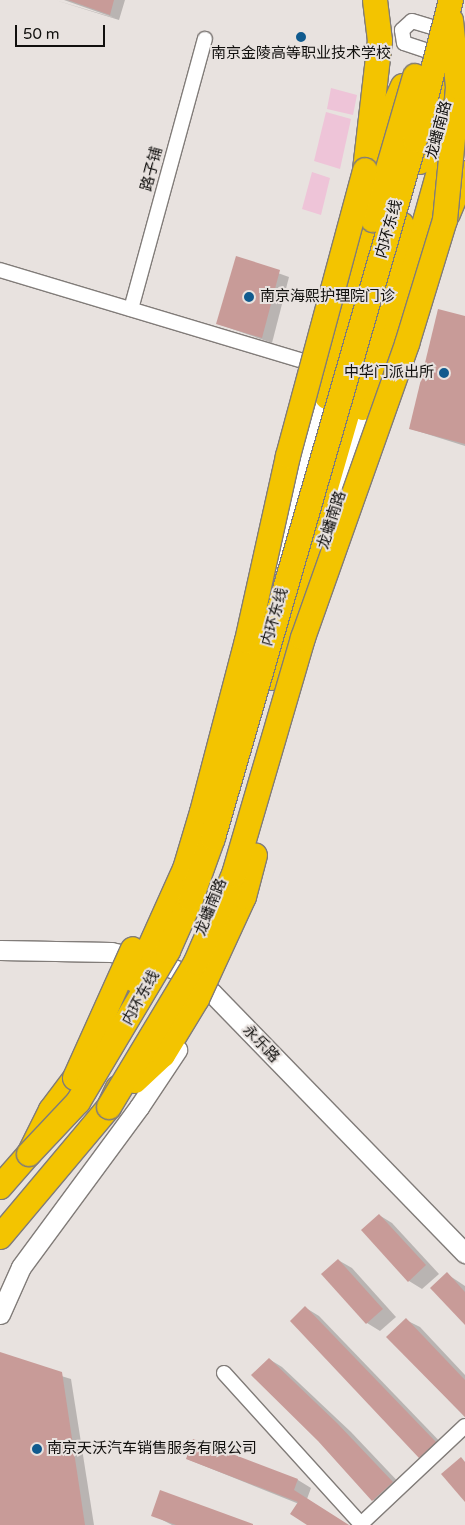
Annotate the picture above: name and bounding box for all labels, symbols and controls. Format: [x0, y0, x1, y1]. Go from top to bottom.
scale bar [18, 15, 108, 47]
text: 50 m [23, 25, 60, 43]
marker: 南京金陵高等职业技术学校 [295, 31, 307, 43]
place label: 南京金陵高等职业技术学校 [211, 45, 391, 63]
street label: 龙蟠南路 [423, 99, 455, 161]
street label: 路子铺 [137, 145, 167, 193]
street label: 内环东线 [372, 198, 406, 260]
place label: 南京海熙护理院门诊 [260, 288, 395, 306]
marker: 南京海熙护理院门诊 [242, 290, 256, 304]
place label: 中华门派出所 [344, 364, 434, 382]
marker: 中华门派出所 [438, 367, 450, 379]
street label: 龙蟠南路 [314, 489, 350, 551]
street label: 内环东线 [258, 586, 292, 648]
street label: 龙蟠南路 [191, 876, 231, 938]
street label: 内环东线 [119, 967, 163, 1029]
street label: 永乐路 [239, 1022, 283, 1066]
place label: 南京天沃汽车销售服务有限公司 [47, 1440, 257, 1458]
marker: 南京天沃汽车销售服务有限公司 [31, 1443, 43, 1455]

